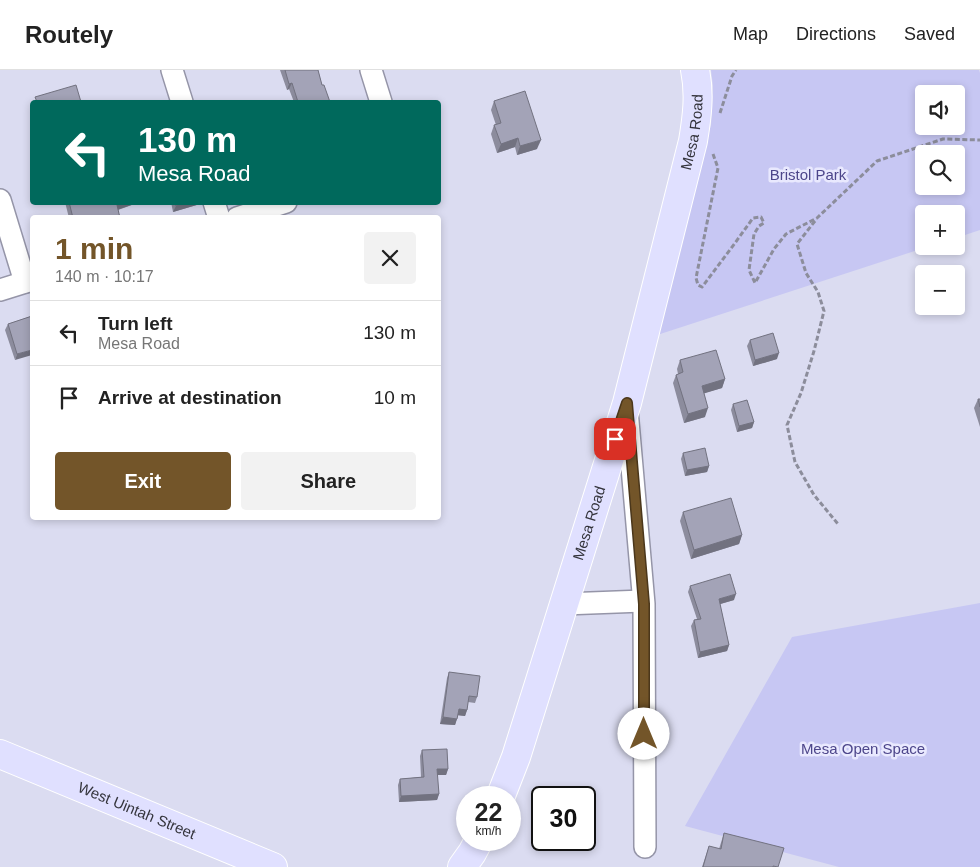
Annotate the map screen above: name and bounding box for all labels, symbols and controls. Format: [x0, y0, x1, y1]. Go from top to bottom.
text: Routely [25, 21, 113, 48]
text: Map [733, 24, 768, 44]
text: Directions [796, 24, 876, 44]
text: Saved [904, 24, 955, 44]
map controls [915, 85, 965, 315]
button: sound [915, 85, 965, 135]
street label: Mesa Road [677, 94, 706, 172]
icon: left [55, 120, 120, 185]
text: 130 m [138, 120, 237, 159]
button: search [915, 145, 965, 195]
text: Mesa Road [138, 161, 251, 186]
park label: Bristol Park [770, 166, 847, 183]
button: + [915, 205, 965, 255]
text: 1 min [55, 232, 133, 265]
button: close [364, 232, 416, 284]
button: − [915, 265, 965, 315]
text: 140 m · 10:17 [55, 268, 154, 285]
text: Turn left [98, 313, 173, 334]
icon: left [55, 319, 83, 347]
text: 130 m [363, 322, 416, 343]
text: Mesa Road [98, 335, 180, 352]
icon: arrive [55, 384, 83, 412]
text: Arrive at destination [98, 387, 282, 408]
text: 10 m [374, 387, 416, 408]
pin [594, 418, 636, 460]
icon: arrive [601, 425, 629, 453]
button: Exit [55, 452, 231, 510]
button: Share [241, 452, 416, 510]
street label: Mesa Road [569, 484, 608, 562]
position arrow [617, 707, 669, 759]
park label: Mesa Open Space [801, 740, 925, 757]
street label: West Uintah Street [76, 778, 199, 842]
speed limit sign: 30 [531, 786, 596, 851]
text: 22 [475, 798, 502, 826]
text: km/h [475, 824, 502, 838]

